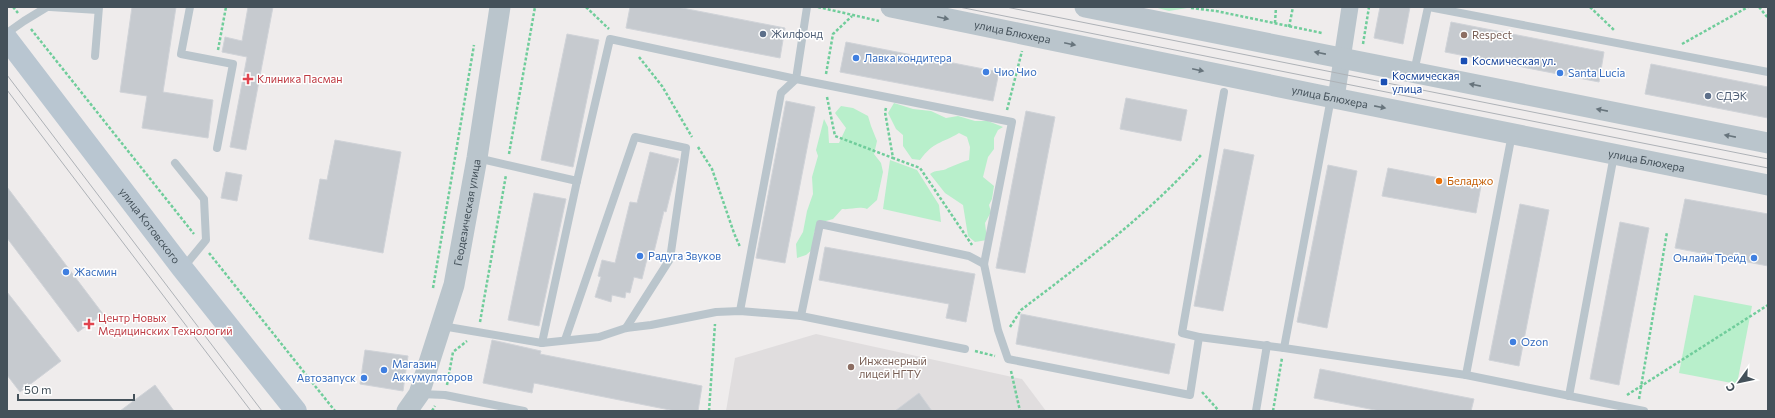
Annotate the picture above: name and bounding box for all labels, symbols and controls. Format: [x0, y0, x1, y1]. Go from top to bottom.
one-way arrow [937, 15, 949, 21]
street label: улица Блюхера [973, 17, 1052, 46]
place label: Жилфонд [771, 27, 824, 40]
place label: Respect [1472, 28, 1513, 41]
marker: Жилфонд [758, 29, 768, 39]
marker: Respect [1459, 30, 1469, 40]
one-way arrow [1064, 41, 1077, 47]
one-way arrow [1314, 50, 1326, 56]
place label: Лавка кондитера [864, 51, 952, 64]
marker: Лавка кондитера [851, 53, 861, 63]
place label: Космическая ул. [1472, 54, 1556, 67]
marker: Космическая ул. [1459, 56, 1469, 66]
place label: Чио Чио [994, 65, 1037, 78]
place label: Santa Lucia [1568, 66, 1625, 79]
marker: Чио Чио [981, 67, 991, 77]
one-way arrow [1192, 68, 1204, 74]
marker: Santa Lucia [1555, 68, 1565, 78]
place label: Космическая улица [1392, 69, 1460, 95]
place label: Клиника Пасман [257, 72, 342, 85]
marker: Клиника Пасман [242, 73, 254, 85]
marker: Космическая улица [1379, 77, 1389, 87]
one-way arrow [1469, 81, 1481, 87]
street label: улица Блюхера [1290, 83, 1369, 111]
place label: СДЭК [1716, 89, 1748, 102]
marker: СДЭК [1703, 91, 1713, 101]
one-way arrow [1374, 105, 1386, 111]
one-way arrow [1596, 107, 1608, 113]
one-way arrow [1724, 132, 1736, 138]
street label: улица Блюхера [1607, 146, 1686, 174]
street label: Геодезическая улица [451, 158, 483, 267]
place label: Беладжо [1447, 174, 1494, 187]
marker: Беладжо [1434, 176, 1444, 186]
street label: улица Котовского [117, 185, 184, 266]
place label: Радуга Звуков [648, 249, 721, 262]
marker: Радуга Звуков [635, 251, 645, 261]
place label: Онлайн Трейд [1673, 251, 1747, 264]
marker: Онлайн Трейд [1749, 253, 1759, 263]
place label: Жасмин [74, 265, 117, 278]
marker: Жасмин [61, 267, 71, 277]
place label: Центр Новых Медицинских Технологий [98, 311, 233, 337]
marker: Центр Новых Медицинских Технологий [83, 318, 95, 330]
place label: Ozon [1521, 335, 1548, 348]
marker: Ozon [1508, 337, 1518, 347]
place label: Инженерный лицей НГТУ [859, 354, 927, 380]
place label: Магазин Аккумуляторов [392, 357, 473, 383]
marker: Инженерный лицей НГТУ [846, 362, 856, 372]
north arrow [1719, 362, 1759, 402]
marker: Магазин Аккумуляторов [379, 365, 389, 375]
place label: Автозапуск [297, 371, 356, 384]
marker: Автозапуск [359, 373, 369, 383]
scale bar [18, 376, 134, 402]
text: С [1722, 381, 1738, 394]
text: 50 m [24, 382, 52, 396]

